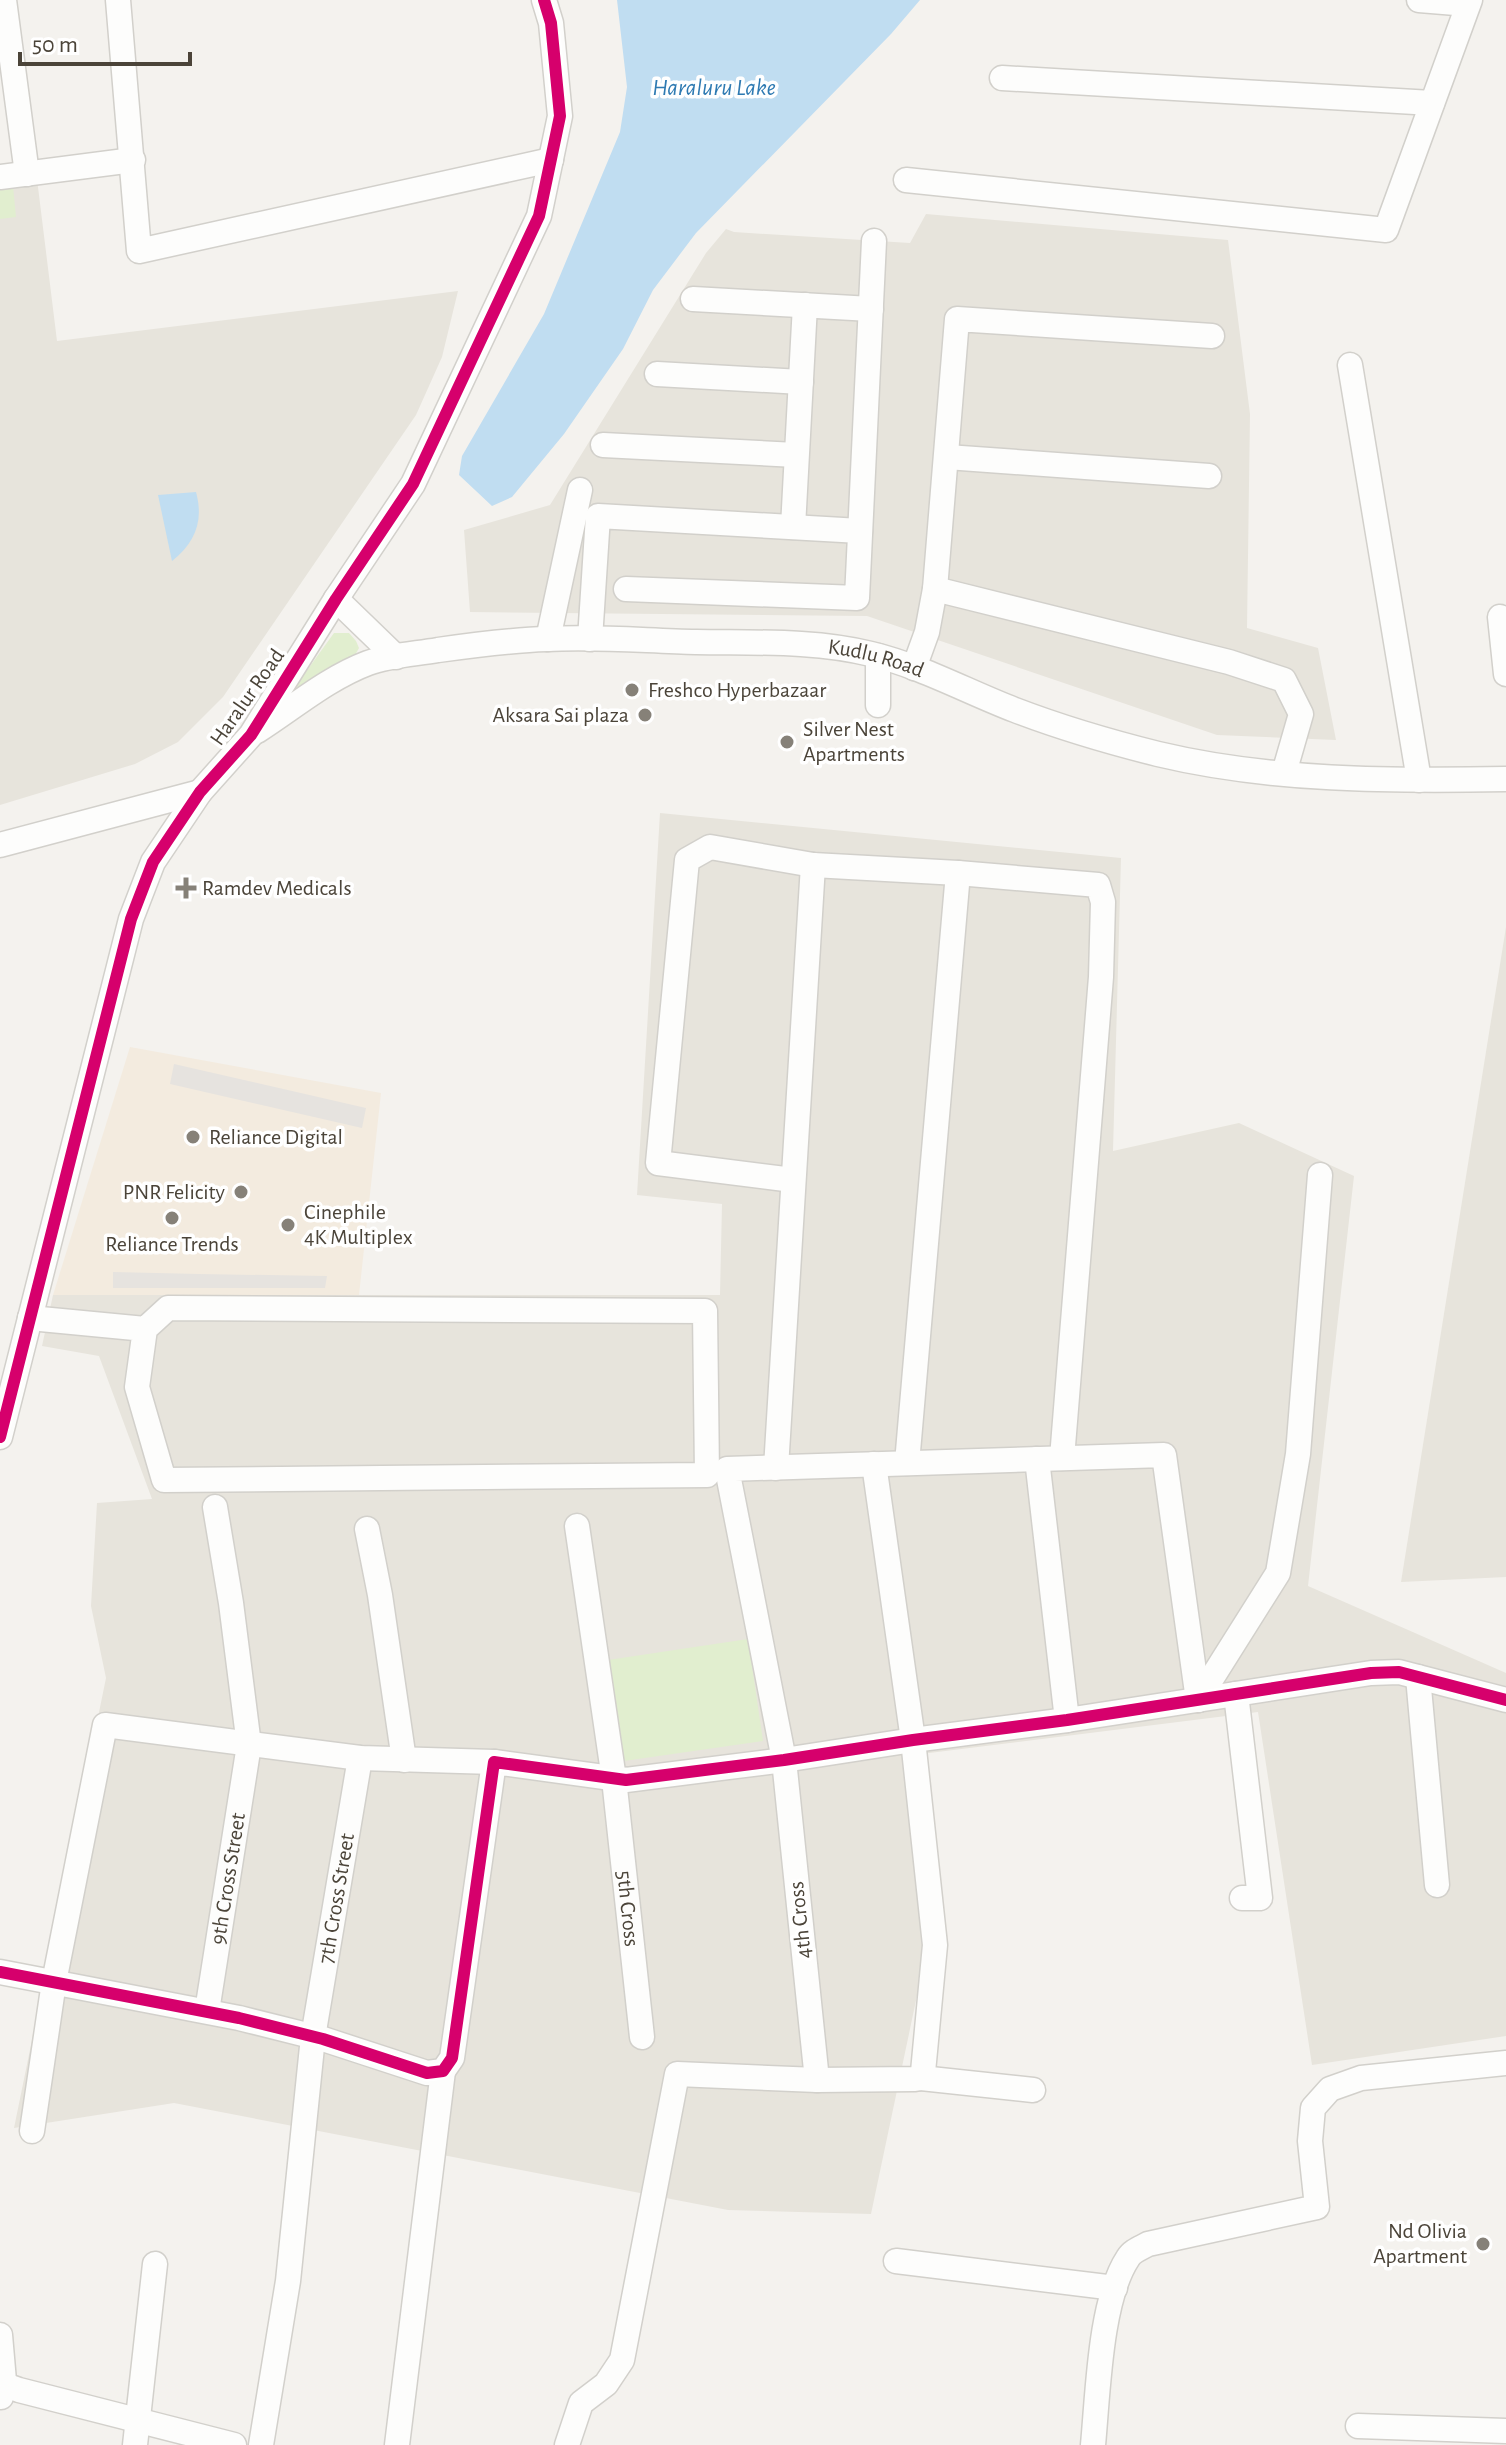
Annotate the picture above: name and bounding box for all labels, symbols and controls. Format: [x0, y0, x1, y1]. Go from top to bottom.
scale bar [20, 16, 190, 66]
text: 50 m [32, 33, 78, 57]
water label: Haraluru Lake [652, 76, 776, 100]
street label: Kudlu Road [827, 635, 927, 681]
street label: Haralur Road [206, 645, 288, 749]
place label: Freshco Hyperbazaar [648, 679, 826, 701]
marker: Freshco Hyperbazaar [623, 681, 641, 699]
place label: Aksara Sai plaza [492, 704, 629, 726]
marker: Aksara Sai plaza [636, 706, 654, 724]
place label: Silver Nest Apartments [803, 718, 905, 765]
marker: Silver Nest Apartments [778, 733, 796, 751]
place label: Ramdev Medicals [202, 877, 352, 899]
marker: Ramdev Medicals [177, 879, 195, 897]
place label: Reliance Digital [209, 1126, 343, 1148]
marker: Reliance Digital [184, 1128, 202, 1146]
place label: PNR Felicity [123, 1181, 226, 1203]
marker: PNR Felicity [232, 1183, 250, 1201]
place label: Cinephile 4K Multiplex [304, 1201, 413, 1248]
marker: Reliance Trends [163, 1209, 181, 1227]
marker: Cinephile 4K Multiplex [279, 1216, 297, 1234]
place label: Reliance Trends [105, 1233, 239, 1255]
street label: 9th Cross Street [207, 1811, 249, 1946]
street label: 7th Cross Street [315, 1832, 358, 1965]
street label: 5th Cross [613, 1869, 643, 1948]
street label: 4th Cross [785, 1880, 815, 1960]
place label: Nd Olivia Apartment [1373, 2220, 1467, 2267]
marker: Nd Olivia Apartment [1474, 2235, 1492, 2253]

